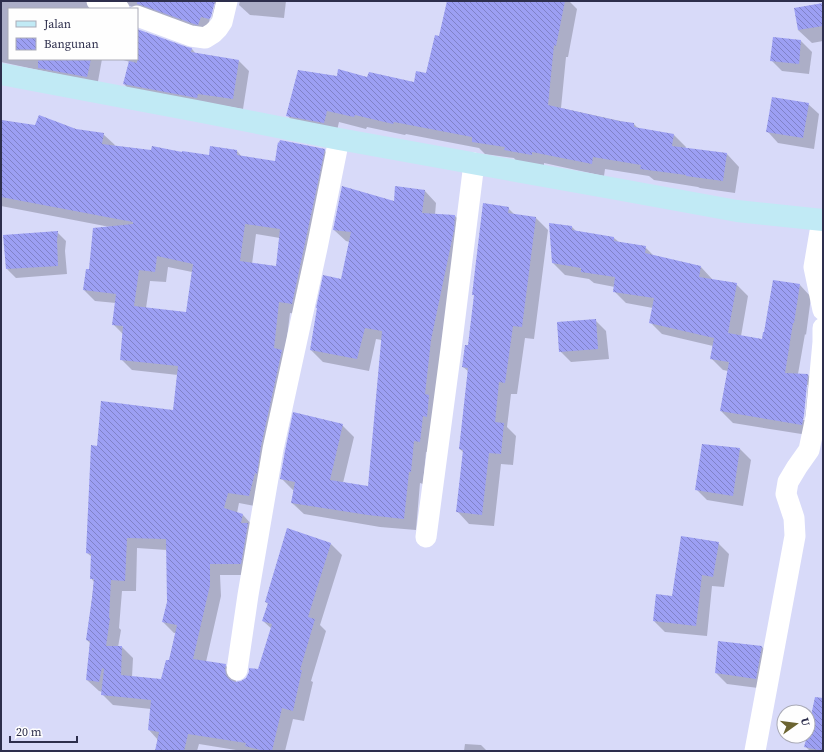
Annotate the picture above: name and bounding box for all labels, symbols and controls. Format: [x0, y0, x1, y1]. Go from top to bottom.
legend [8, 8, 138, 60]
text: Jalan [43, 16, 71, 32]
text: Bangunan [44, 36, 99, 52]
north arrow [776, 704, 816, 744]
text: U [797, 716, 813, 727]
scale bar [10, 718, 77, 744]
text: 20 m [16, 724, 42, 740]

